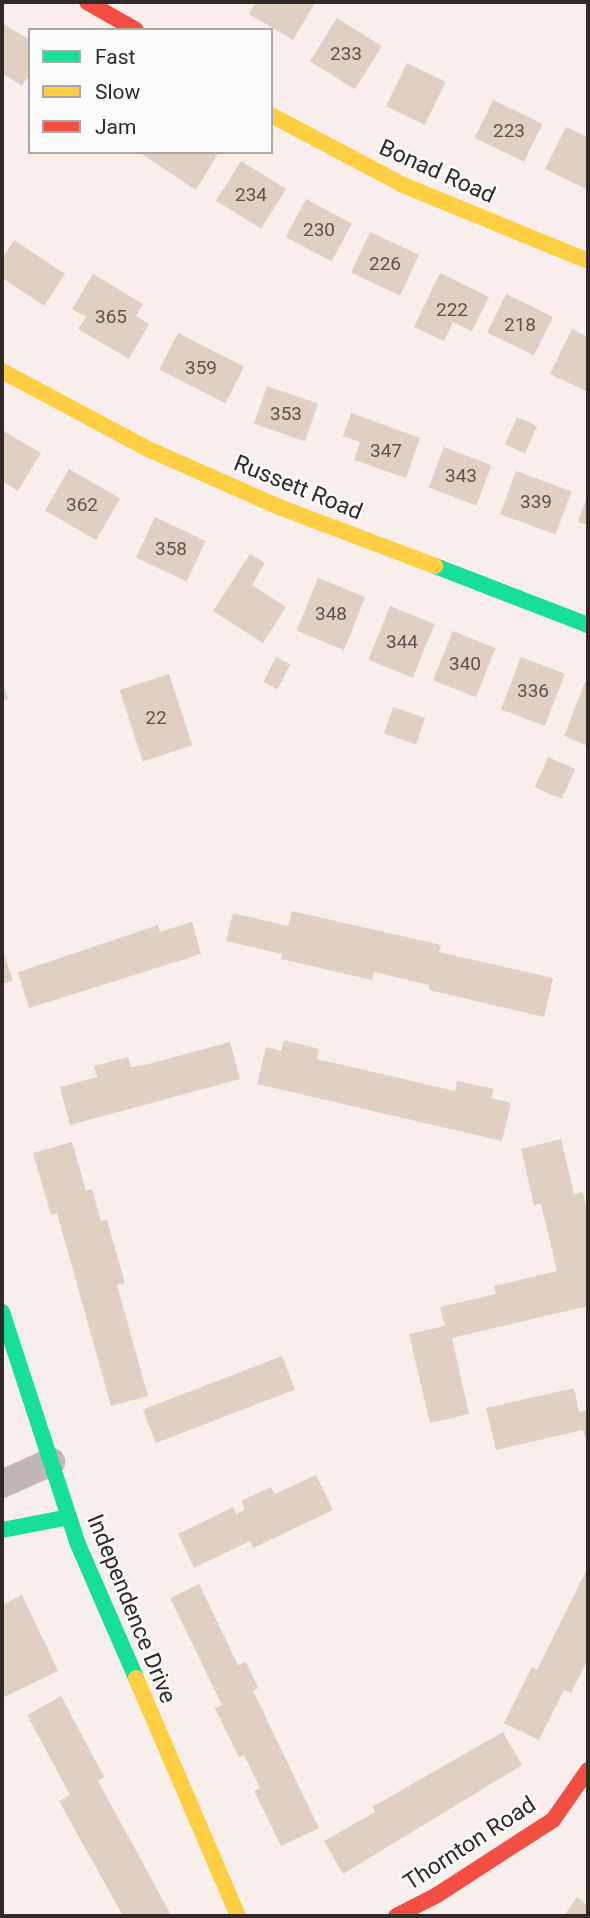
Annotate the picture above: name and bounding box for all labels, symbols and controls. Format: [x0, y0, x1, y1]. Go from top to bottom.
legend [28, 28, 273, 154]
house number: 233 [330, 43, 362, 65]
text: Fast [95, 45, 135, 69]
text: Slow [95, 80, 140, 104]
text: Jam [95, 115, 136, 139]
house number: 223 [493, 120, 525, 142]
street label: Bonad Road [375, 134, 499, 210]
house number: 234 [235, 184, 267, 206]
house number: 230 [303, 219, 335, 241]
house number: 226 [369, 253, 401, 275]
house number: 222 [436, 299, 468, 321]
house number: 365 [95, 306, 127, 328]
house number: 218 [504, 314, 536, 336]
house number: 359 [185, 357, 217, 379]
house number: 353 [270, 403, 302, 425]
house number: 347 [370, 440, 402, 462]
street label: Russett Road [230, 450, 366, 526]
house number: 343 [445, 465, 477, 487]
house number: 339 [520, 491, 552, 513]
house number: 362 [66, 494, 98, 516]
house number: 358 [155, 538, 187, 560]
house number: 348 [315, 603, 347, 625]
house number: 344 [386, 631, 418, 653]
house number: 340 [449, 653, 481, 675]
house number: 336 [517, 680, 549, 702]
house number: 22 [145, 707, 167, 729]
street label: Independence Drive [80, 1510, 182, 1708]
street label: Thornton Road [399, 1791, 541, 1897]

